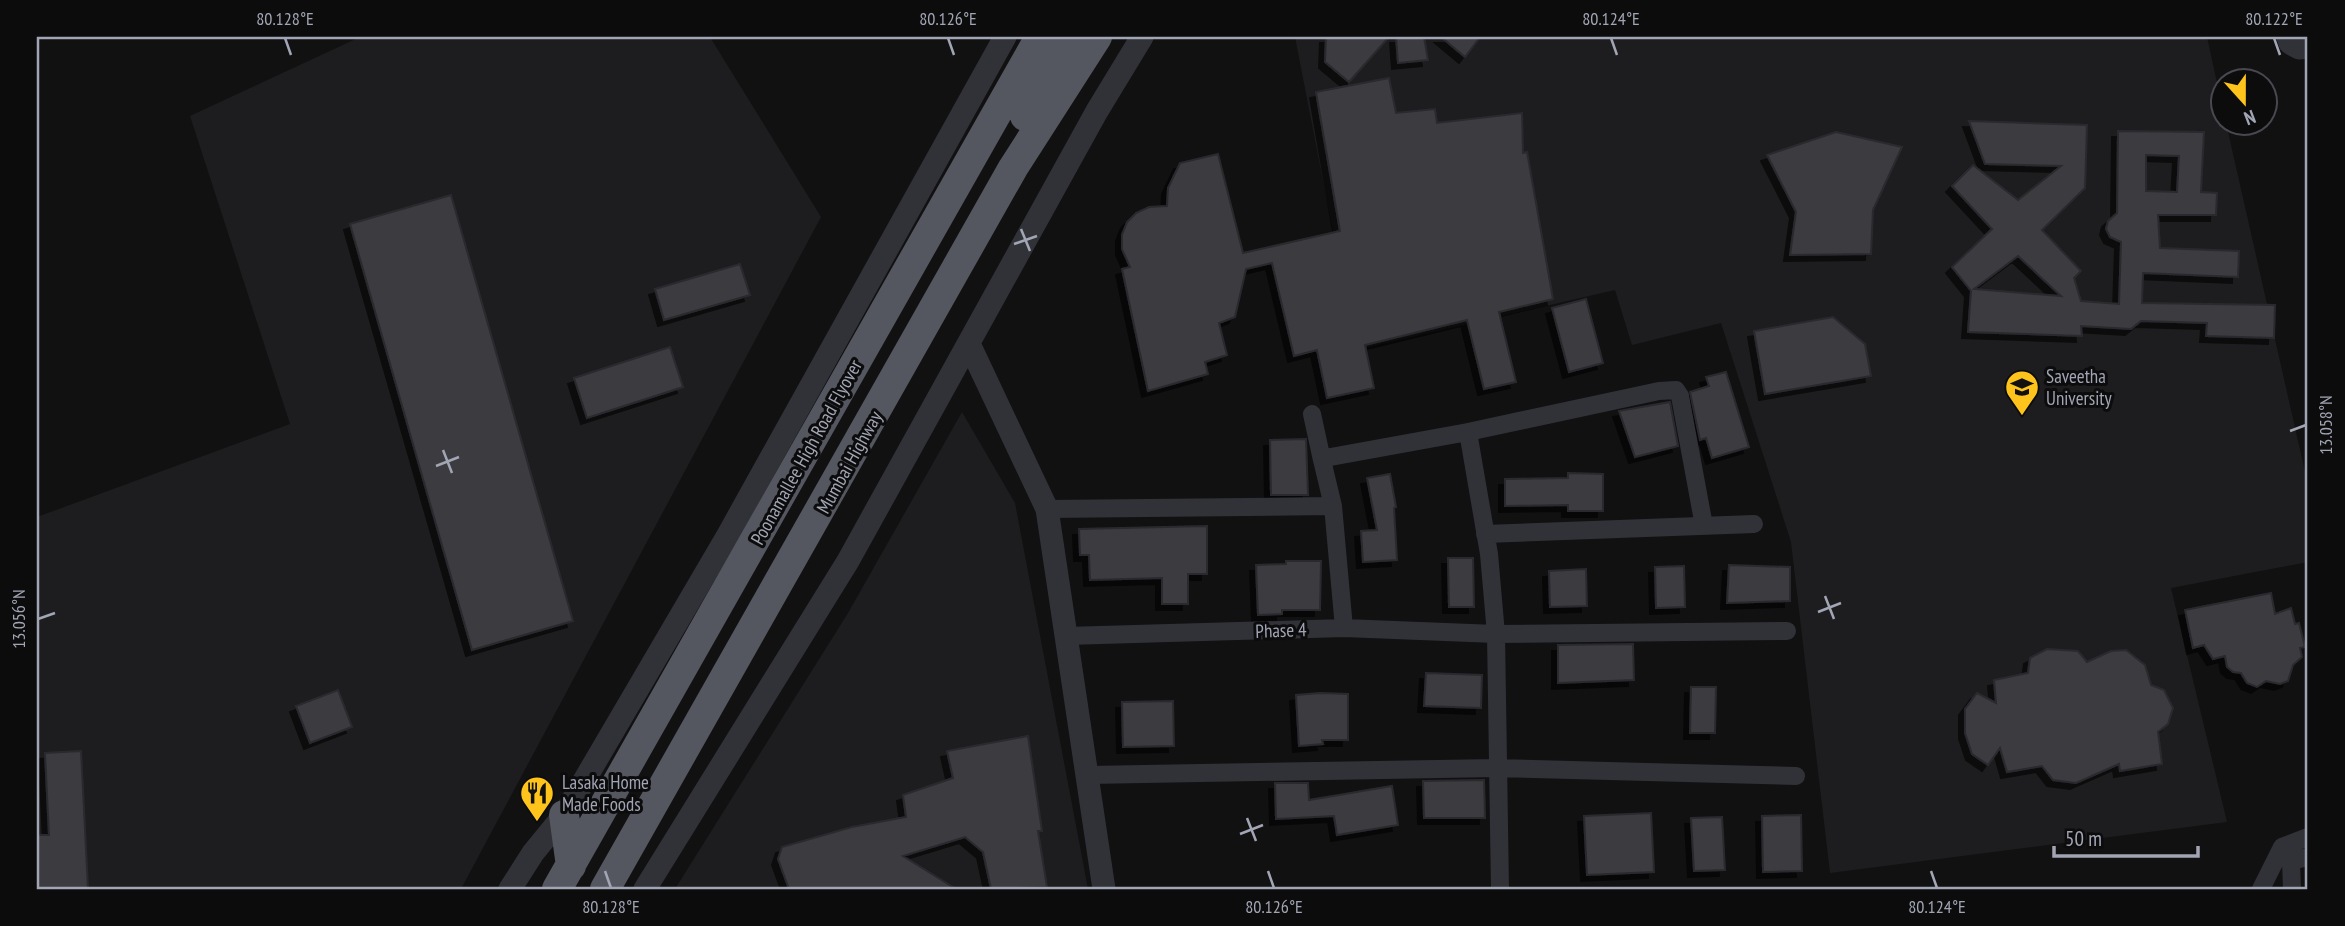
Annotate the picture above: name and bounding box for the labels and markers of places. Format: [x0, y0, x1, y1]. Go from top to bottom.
place label: Saveetha University [2046, 364, 2112, 410]
school or university icon: Saveetha University [2003, 368, 2041, 417]
place label: Lasaka Home Made Foods [562, 770, 649, 816]
restaurant icon: Lasaka Home Made Foods [518, 774, 556, 823]

